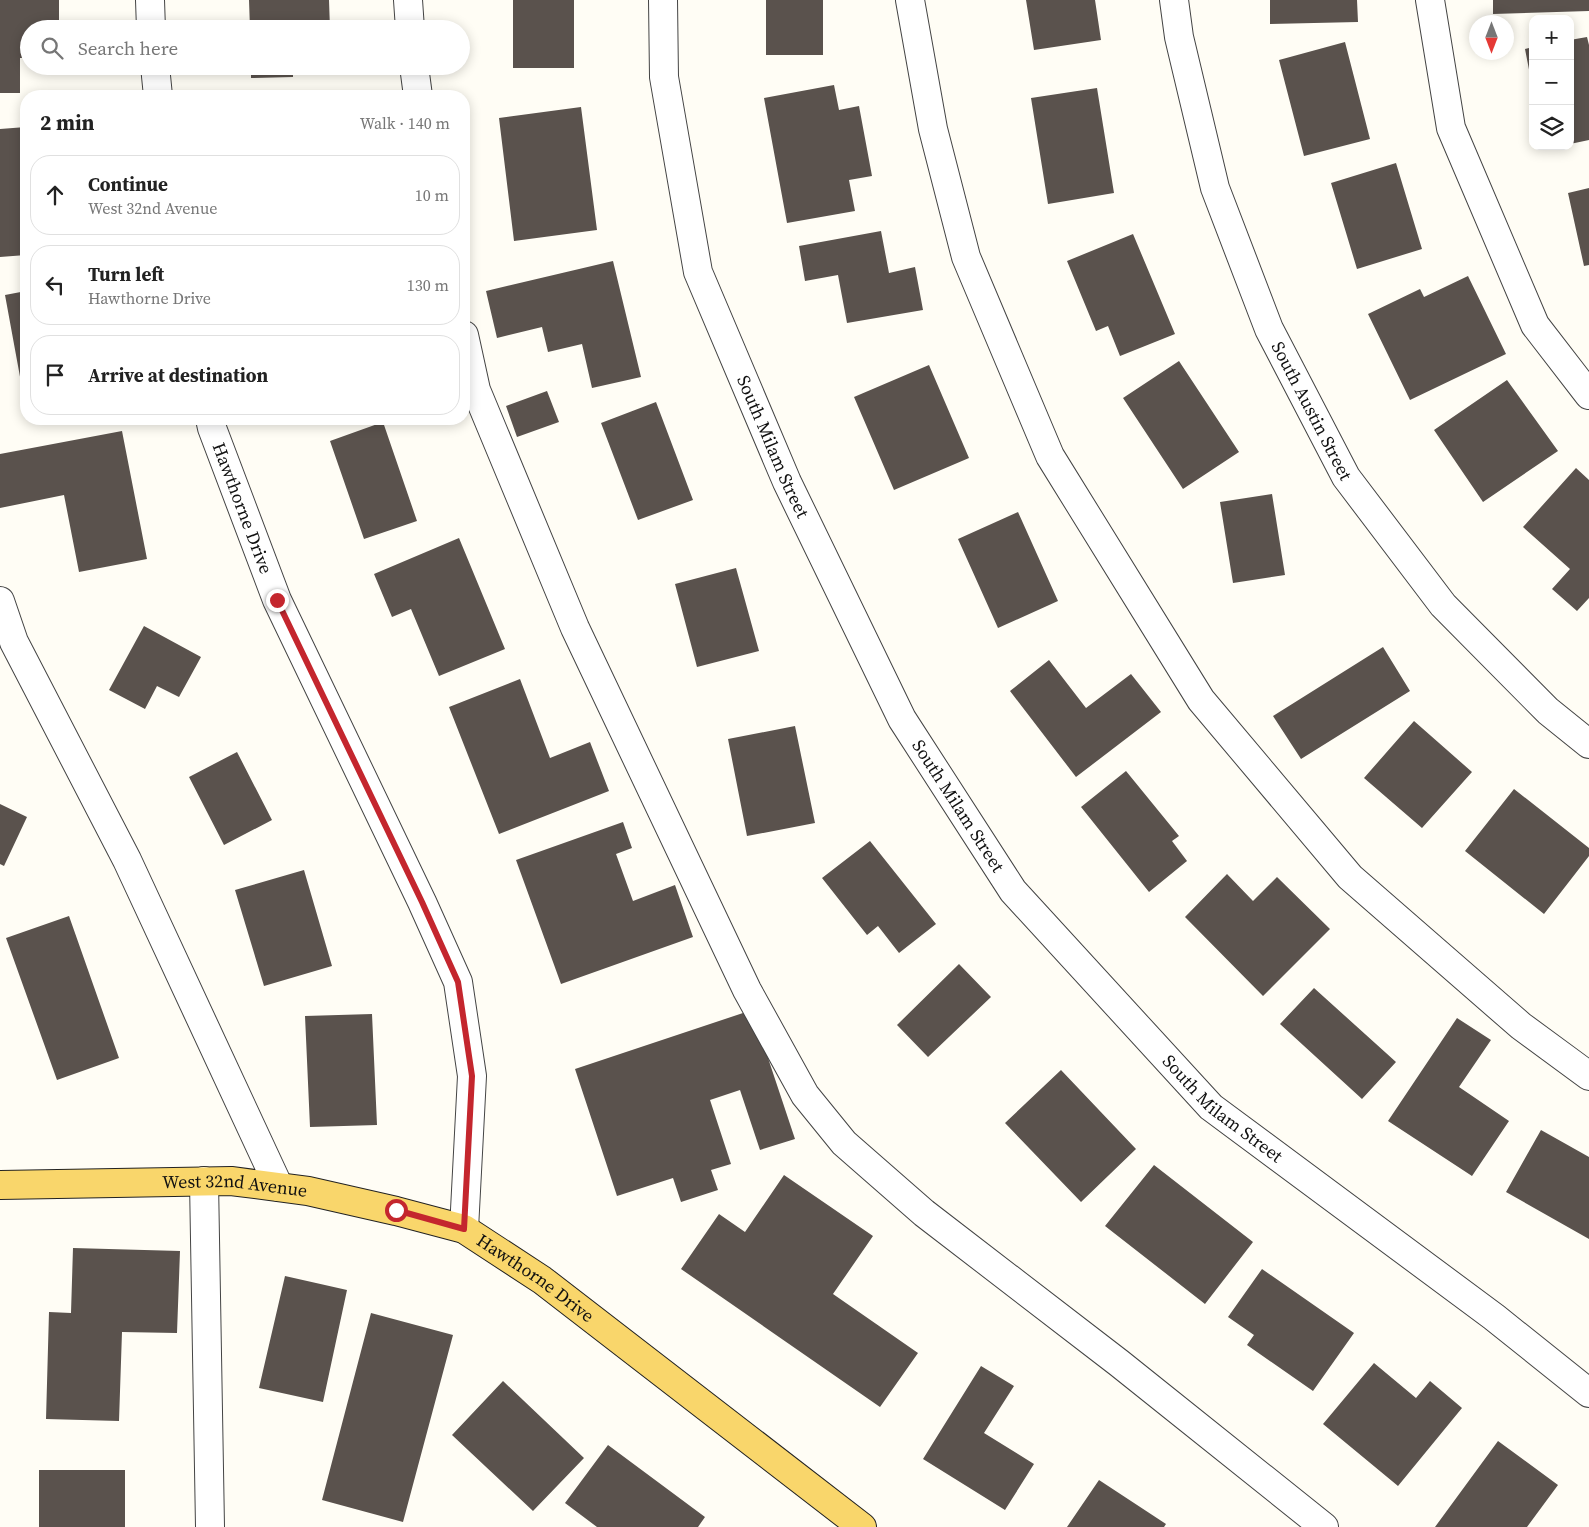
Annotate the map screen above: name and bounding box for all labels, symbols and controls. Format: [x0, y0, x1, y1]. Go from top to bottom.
north arrow [1469, 15, 1514, 60]
map controls [1529, 15, 1574, 150]
button: + [1529, 15, 1574, 60]
search box [20, 20, 470, 75]
icon: search [38, 34, 66, 62]
text: Search here [78, 35, 178, 61]
button: − [1529, 60, 1574, 105]
button: layers [1529, 105, 1574, 150]
text: 2 min [40, 108, 95, 137]
text: Walk · 140 m [360, 112, 450, 134]
text: Continue [88, 171, 168, 197]
icon: ahead [41, 181, 69, 209]
text: 10 m [415, 184, 449, 206]
text: West 32nd Avenue [88, 197, 217, 219]
text: Turn left [88, 261, 164, 287]
icon: left [41, 271, 69, 299]
text: 130 m [407, 274, 449, 296]
text: Hawthorne Drive [88, 287, 211, 309]
street label: South Austin Street [1266, 337, 1359, 485]
icon: arrive [41, 361, 69, 389]
text: Arrive at destination [88, 362, 268, 388]
street label: South Milam Street [731, 371, 816, 522]
street label: Hawthorne Drive [207, 439, 279, 577]
route end [266, 589, 289, 612]
street label: South Milam Street [907, 735, 1011, 877]
street label: South Milam Street [1157, 1049, 1288, 1168]
street label: West 32nd Avenue [162, 1168, 309, 1203]
route start [385, 1199, 408, 1222]
street label: Hawthorne Drive [472, 1228, 600, 1328]

